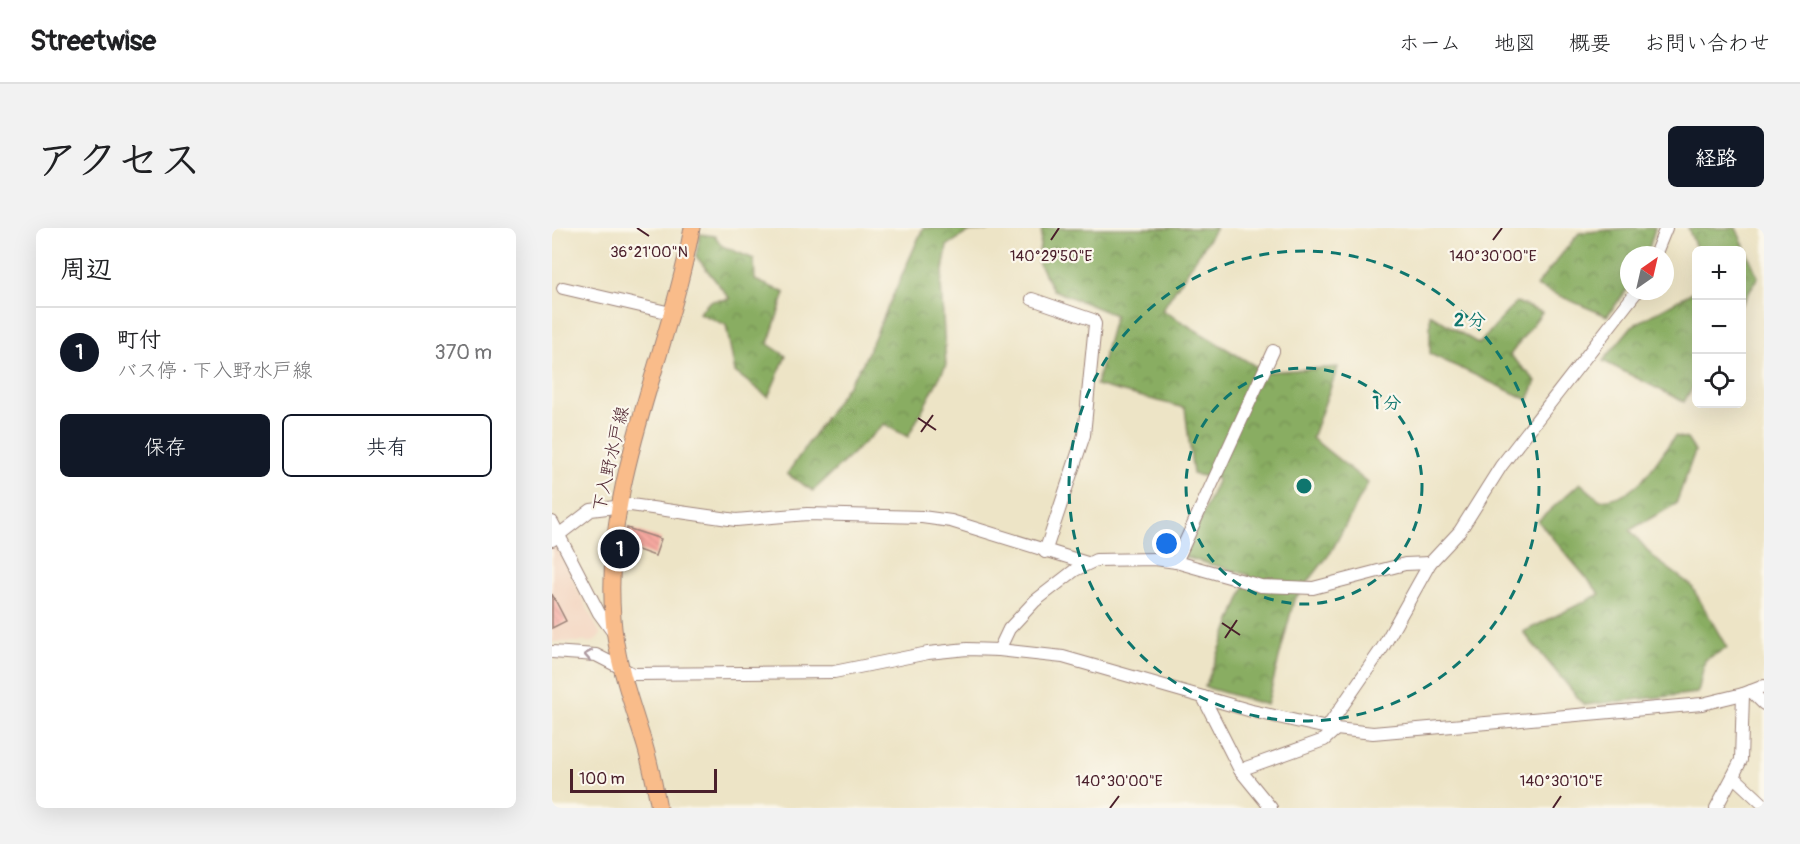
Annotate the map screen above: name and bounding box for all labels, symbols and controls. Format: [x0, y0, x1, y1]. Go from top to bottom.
text: Streetwise [30, 24, 156, 59]
text: ホーム [1399, 30, 1461, 57]
text: 地図 [1494, 30, 1536, 57]
text: 概要 [1569, 30, 1611, 57]
text: お問い合わせ [1644, 30, 1770, 57]
button: 経路 [1668, 126, 1764, 187]
text: アクセス [36, 135, 201, 187]
text: 36°21'00"N [610, 243, 688, 262]
north arrow [1620, 246, 1674, 300]
map controls [1692, 246, 1746, 408]
button: + [1692, 246, 1746, 300]
text: 140°29'50"E [1010, 247, 1093, 266]
text: 140°30'00"E [1449, 247, 1537, 266]
text: 周辺 [60, 254, 112, 286]
button: − [1692, 300, 1746, 354]
text: 2 分 [1454, 309, 1486, 332]
text: 町付 [117, 326, 161, 354]
text: 1 [76, 340, 83, 365]
text: 370 m [435, 340, 492, 365]
button: locate [1692, 354, 1746, 408]
text: バス停 · 下入野水戸線 [117, 358, 312, 383]
text: 1 分 [1373, 392, 1401, 415]
street label: 下入野水戸線 [588, 404, 634, 514]
button: 保存 [60, 414, 270, 477]
button: 共有 [282, 414, 492, 477]
centre of rings [1294, 476, 1314, 496]
pin: 1 [600, 526, 640, 572]
your location [1152, 529, 1181, 558]
one-way arrow [583, 649, 593, 661]
scale bar [570, 766, 717, 794]
text: 100 m [579, 769, 625, 789]
text: 140°30'00"E [1075, 772, 1163, 791]
text: 140°30'10"E [1520, 772, 1603, 791]

